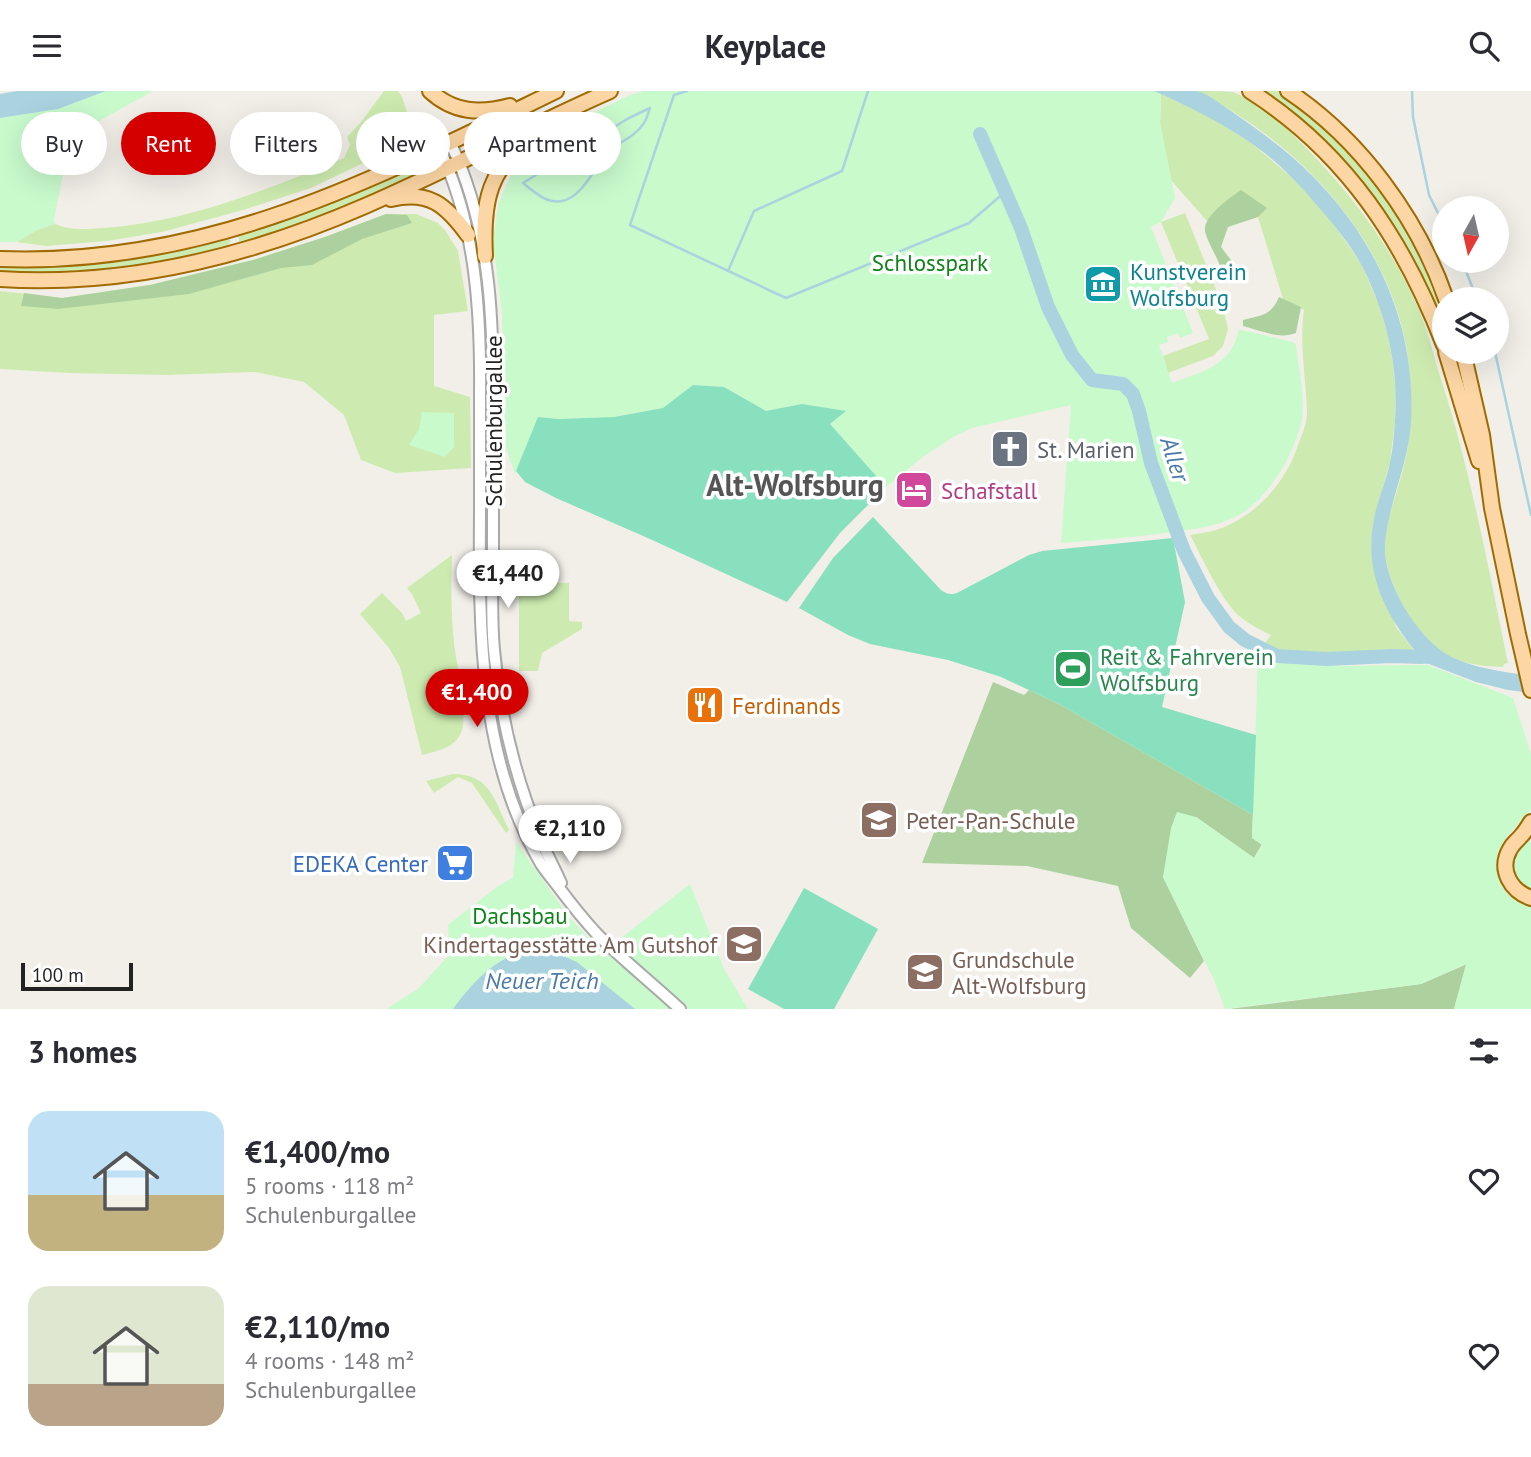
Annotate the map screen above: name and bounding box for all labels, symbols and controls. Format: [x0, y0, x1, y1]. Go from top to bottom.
text: Keyplace [705, 25, 826, 67]
icon: menu [28, 27, 66, 65]
icon: search [1465, 27, 1503, 65]
chip: Buy [21, 112, 107, 175]
chip: Rent [121, 112, 216, 175]
chip: Filters [230, 112, 342, 175]
chip: New [356, 112, 450, 175]
chip: Apartment [464, 112, 621, 175]
north arrow [1432, 196, 1508, 273]
map controls [1432, 196, 1509, 364]
park label: Schlosspark [872, 248, 988, 277]
place label: Kunstverein Wolfsburg [1130, 257, 1247, 312]
museum icon: Kunstverein Wolfsburg [1082, 263, 1124, 305]
button: layers [1432, 287, 1509, 364]
street label: Schulenburgallee [479, 335, 508, 507]
church icon: St. Marien [989, 428, 1031, 470]
water label: Aller [1153, 432, 1197, 487]
place label: St. Marien [1037, 435, 1135, 464]
district label: Alt-Wolfsburg [706, 465, 884, 504]
hotel icon: Schafstall [893, 469, 935, 511]
place label: Schafstall [941, 476, 1038, 505]
pin: €1,440 [451, 551, 565, 610]
text: €1,440 [472, 558, 544, 587]
place label: Reit & Fahrverein Wolfsburg [1100, 642, 1274, 697]
sports icon: Reit & Fahrverein Wolfsburg [1052, 648, 1094, 690]
pin: €1,400 [420, 669, 534, 729]
text: €1,400 [441, 677, 513, 706]
restaurant icon: Ferdinands [684, 684, 726, 726]
place label: Ferdinands [732, 691, 841, 720]
school or university icon: Peter-Pan-Schule [858, 799, 900, 841]
pin: €2,110 [513, 805, 627, 865]
place label: Peter-Pan-Schule [906, 806, 1075, 835]
text: €2,110 [534, 813, 606, 842]
supermarket icon: EDEKA Center [434, 842, 476, 884]
place label: EDEKA Center [293, 849, 428, 878]
park label: Dachsbau [472, 901, 568, 930]
school or university icon: Kindertagesstätte Am Gutshof [723, 923, 765, 965]
place label: Kindertagesstätte Am Gutshof [423, 930, 719, 959]
place label: Grundschule Alt-Wolfsburg [952, 945, 1087, 1000]
school or university icon: Grundschule Alt-Wolfsburg [904, 951, 946, 993]
scale bar [21, 960, 133, 992]
text: 100 m [32, 963, 84, 987]
water label: Neuer Teich [485, 965, 599, 996]
text: 3 homes [28, 1032, 137, 1071]
icon: filters [1465, 1032, 1503, 1070]
text: €1,400/mo [245, 1132, 390, 1171]
icon: home [84, 1139, 168, 1223]
icon: heart [1465, 1162, 1503, 1200]
text: 5 rooms · 118 m² [245, 1171, 414, 1200]
text: Schulenburgallee [245, 1200, 417, 1229]
text: €2,110/mo [245, 1307, 390, 1346]
icon: home [84, 1314, 168, 1398]
icon: heart [1465, 1337, 1503, 1375]
text: 4 rooms · 148 m² [245, 1346, 414, 1375]
text: Schulenburgallee [245, 1375, 417, 1404]

